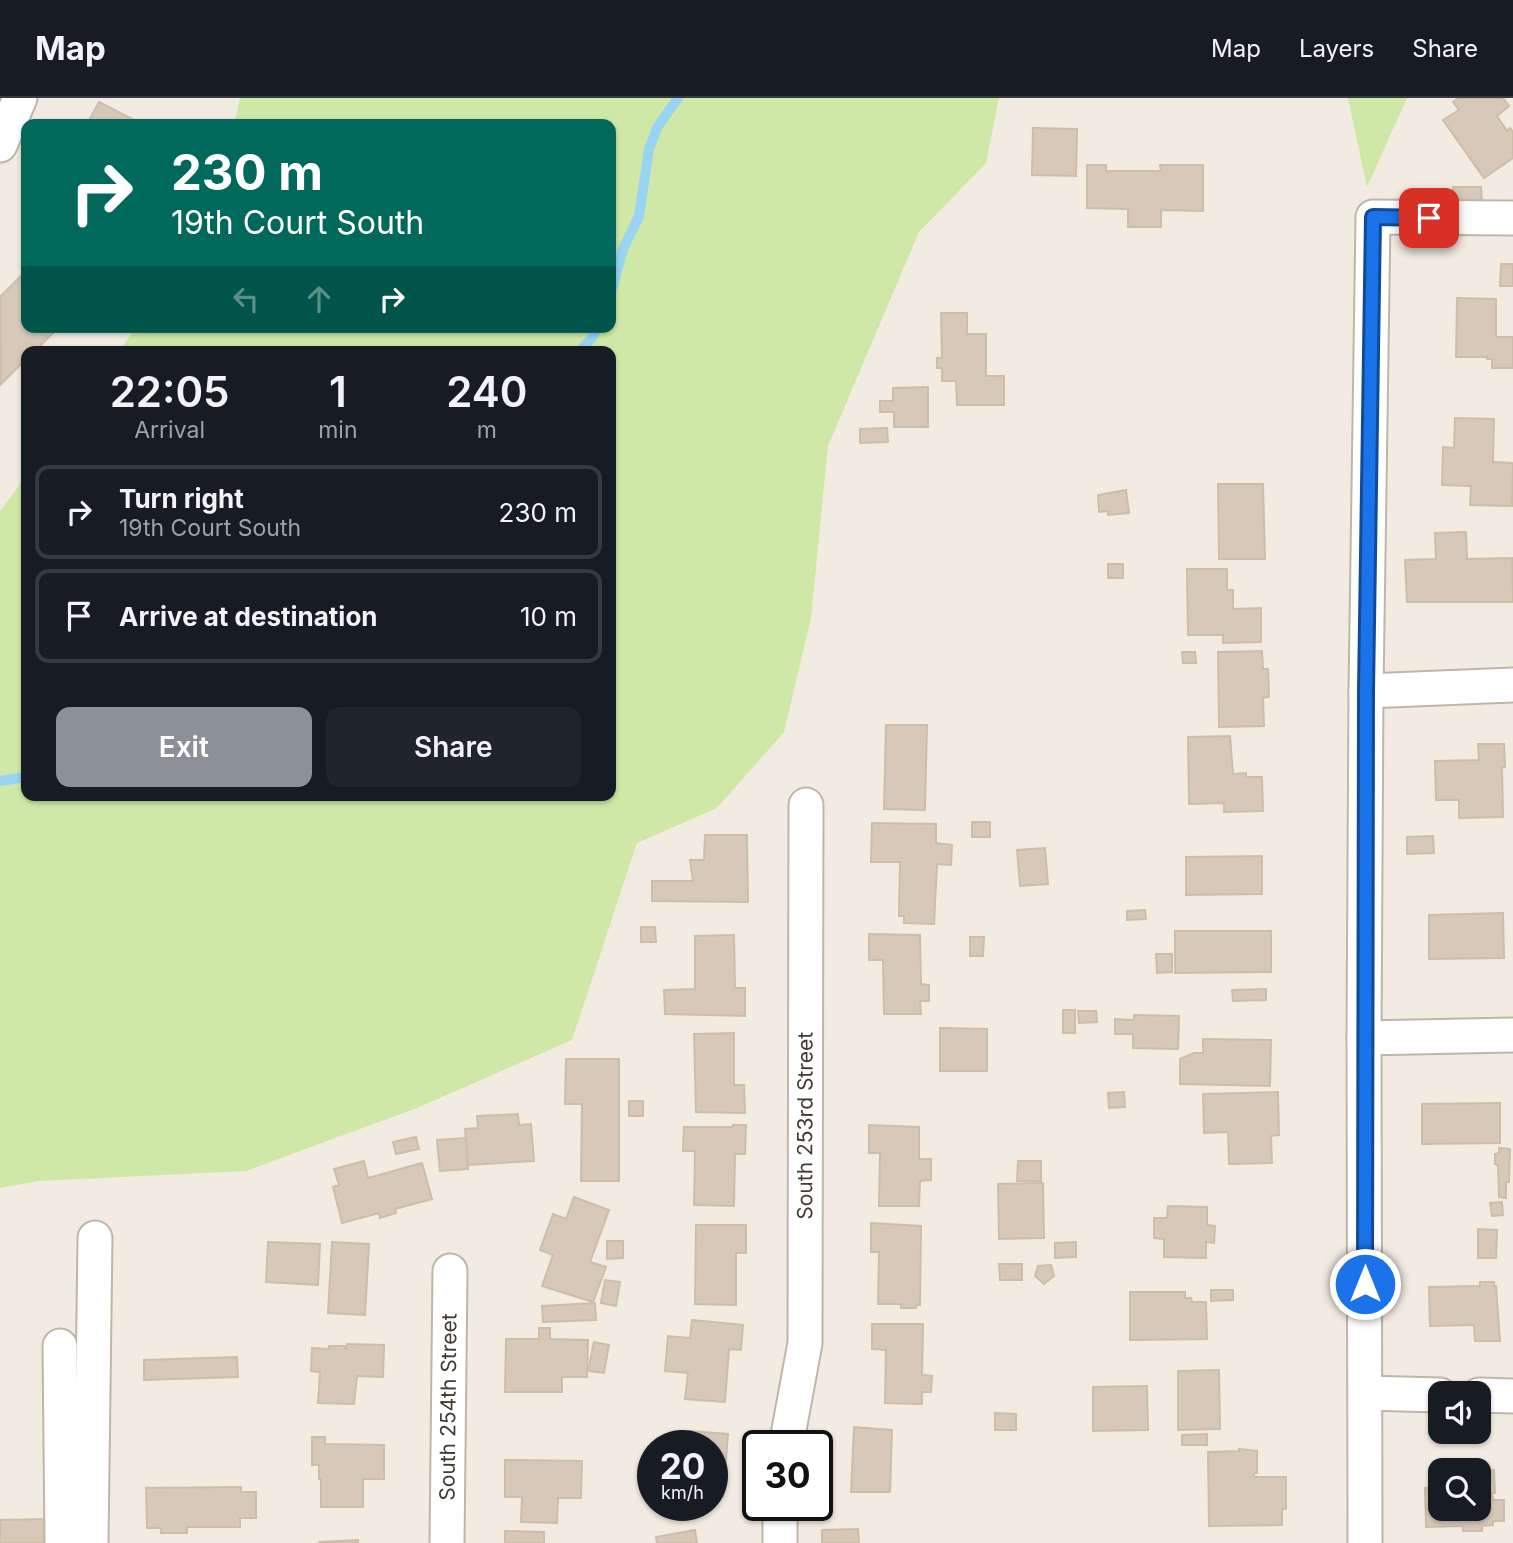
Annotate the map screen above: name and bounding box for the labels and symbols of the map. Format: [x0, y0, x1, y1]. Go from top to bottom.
pin [1399, 188, 1459, 248]
street label: South 253rd Street [792, 1032, 818, 1220]
position arrow [1328, 1247, 1402, 1321]
street label: South 254th Street [434, 1313, 462, 1501]
speed limit sign: 30 [742, 1430, 833, 1521]

